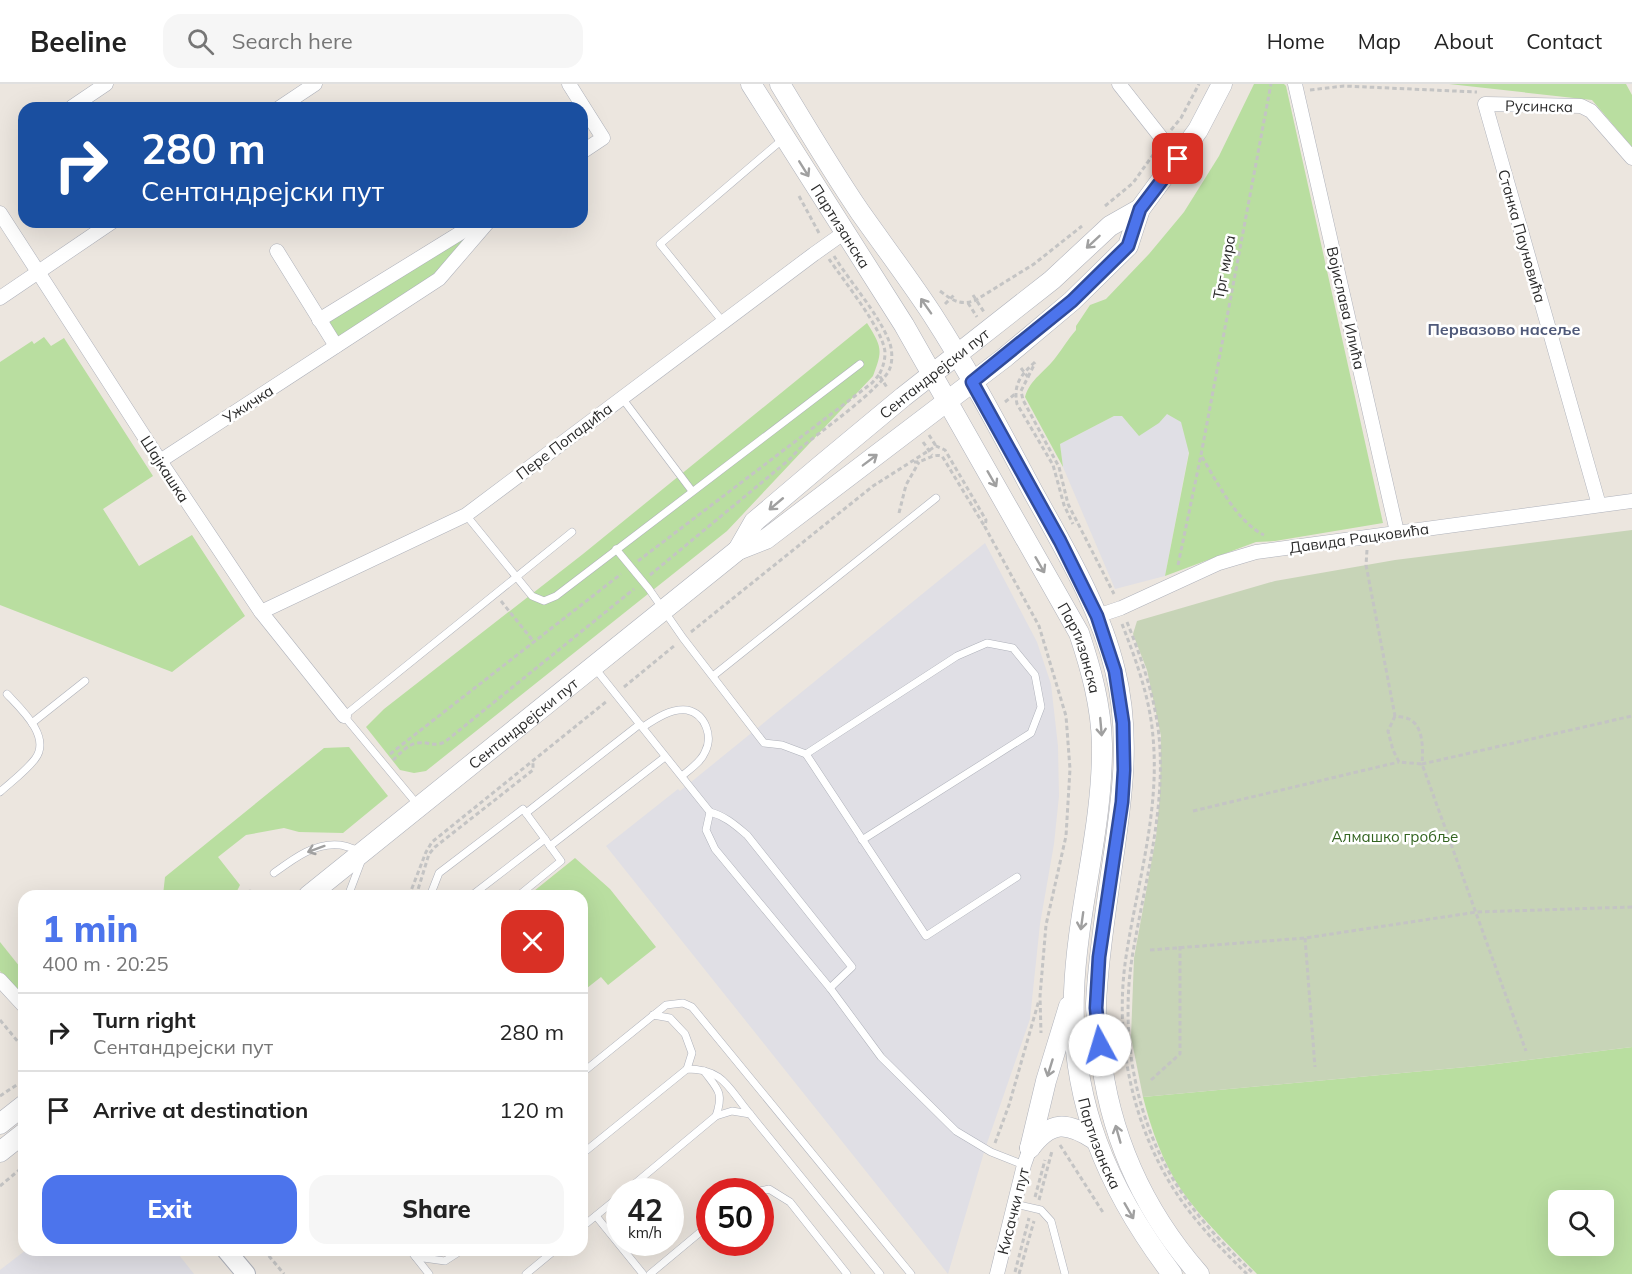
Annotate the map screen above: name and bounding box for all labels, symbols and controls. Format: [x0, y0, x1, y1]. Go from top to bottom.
search box [163, 14, 583, 68]
text: Beeline [30, 24, 127, 59]
icon: search [184, 25, 217, 58]
text: Search here [232, 27, 353, 55]
text: Home [1267, 28, 1325, 54]
text: Map [1358, 28, 1401, 54]
text: About [1434, 28, 1493, 54]
text: Contact [1526, 28, 1602, 54]
street label: Русинска [1505, 96, 1573, 116]
text: 280 m [141, 122, 266, 175]
icon: right [42, 126, 120, 204]
pin [1152, 133, 1203, 184]
icon: arrive [1161, 142, 1194, 175]
one-way arrow [799, 160, 811, 177]
street label: Станка Пауновића [1494, 167, 1550, 305]
text: Сентандрејски пут [141, 174, 384, 208]
street label: Партизанска [807, 180, 875, 272]
street label: Трг мира [1208, 233, 1240, 301]
one-way arrow [1085, 235, 1100, 249]
street label: Војислава Илића [1323, 245, 1369, 371]
one-way arrow [920, 298, 932, 314]
district label: Первазово насеље [1427, 319, 1581, 339]
street label: Сентандрејски пут [875, 323, 993, 422]
street label: Ужичка [218, 381, 277, 428]
street label: Пере Попадића [512, 399, 616, 483]
street label: Шајкашка [136, 432, 194, 506]
one-way arrow [862, 453, 878, 466]
one-way arrow [986, 470, 998, 487]
one-way arrow [769, 497, 784, 511]
street label: Давида Рацковића [1288, 519, 1430, 557]
one-way arrow [1035, 556, 1047, 573]
street label: Партизанска [1054, 599, 1105, 695]
street label: Сентандрејски пут [464, 673, 582, 773]
one-way arrow [1095, 717, 1106, 737]
park label: Алмашко гробље [1332, 827, 1458, 846]
one-way arrow [308, 844, 326, 855]
text: 1 min [42, 906, 138, 951]
button: close [501, 910, 564, 973]
one-way arrow [1076, 911, 1087, 930]
text: 400 m · 20:25 [42, 951, 168, 976]
text: Turn right [93, 1006, 196, 1034]
position arrow [1068, 1013, 1132, 1077]
icon: right [42, 1016, 75, 1049]
text: 280 m [499, 1018, 564, 1046]
text: Сентандрејски пут [93, 1034, 273, 1059]
one-way arrow [1044, 1058, 1055, 1077]
icon: arrive [42, 1094, 75, 1127]
text: Arrive at destination [93, 1096, 308, 1124]
text: 120 m [499, 1096, 564, 1124]
street label: Партизанска [1075, 1096, 1126, 1192]
one-way arrow [1112, 1125, 1123, 1144]
street label: Кисачки пут [993, 1165, 1033, 1256]
button: Exit [42, 1175, 297, 1244]
button: Share [309, 1175, 564, 1244]
speed limit sign: 50 [696, 1178, 774, 1256]
map controls [1548, 1190, 1614, 1256]
button: search [1548, 1190, 1614, 1256]
text: 42 [627, 1191, 663, 1229]
one-way arrow [1123, 1202, 1135, 1219]
text: km/h [628, 1223, 662, 1242]

